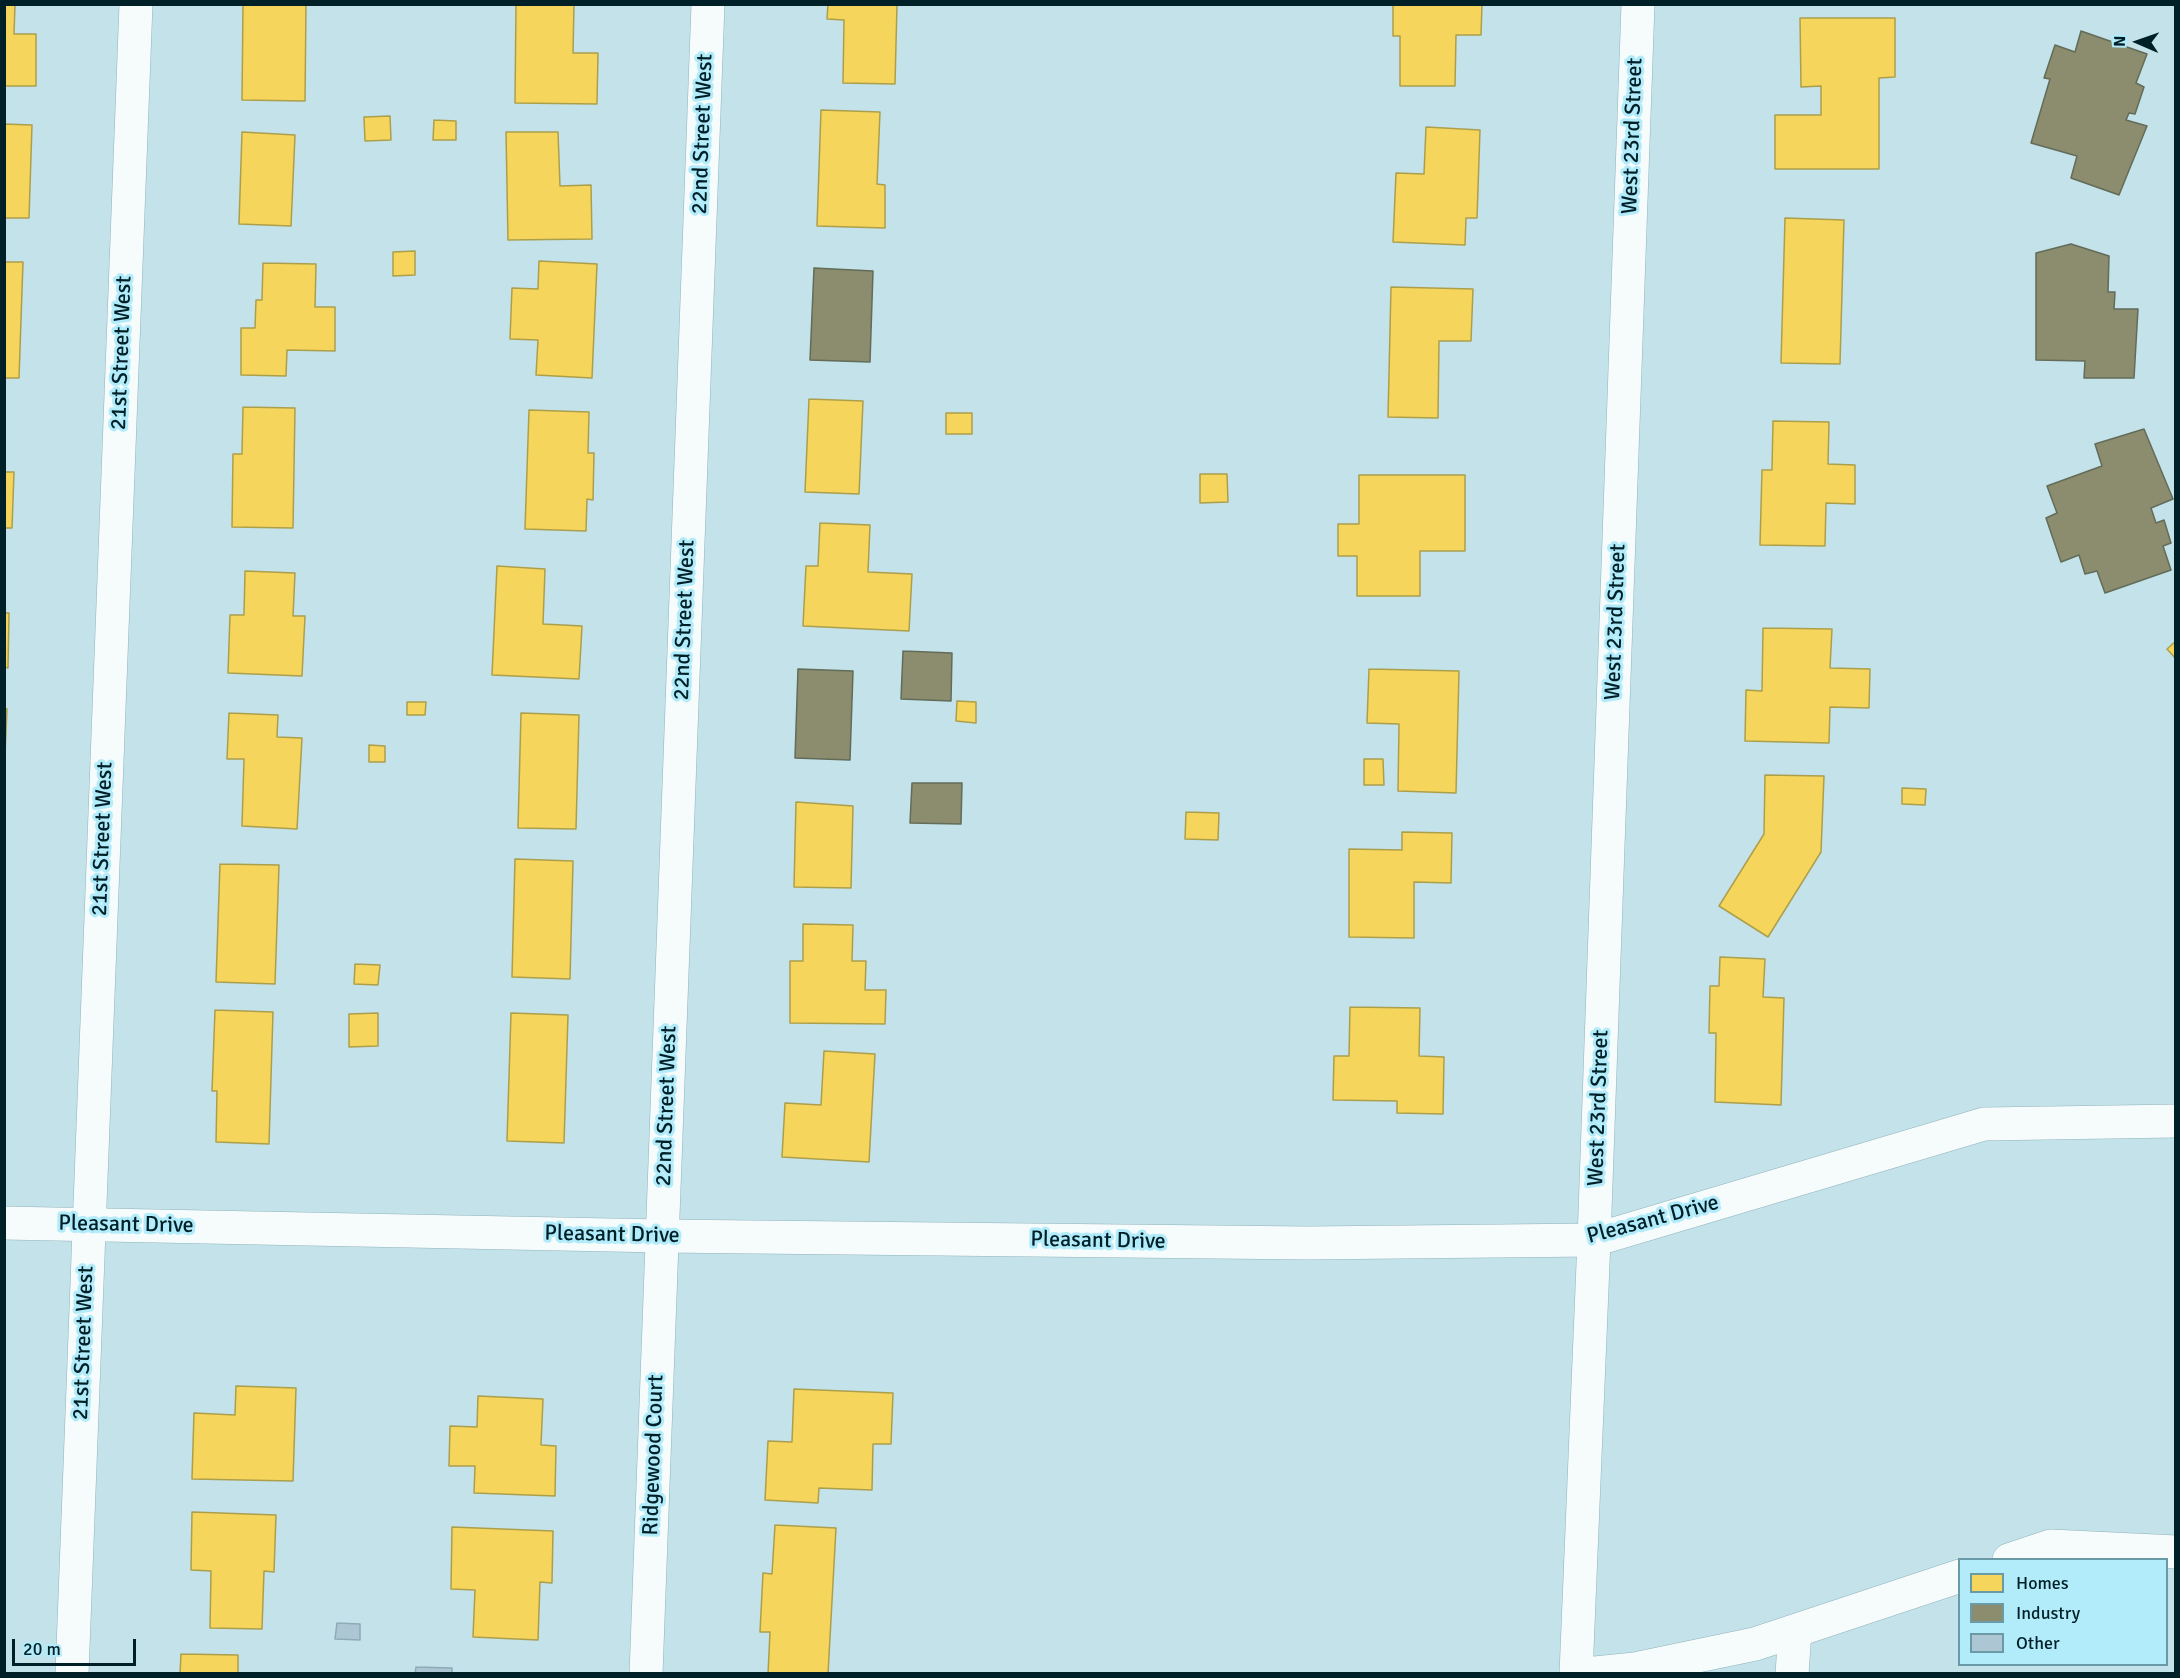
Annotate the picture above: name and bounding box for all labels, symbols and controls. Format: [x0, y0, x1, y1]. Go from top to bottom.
north arrow [2108, 12, 2168, 72]
text: N [2110, 35, 2130, 47]
street label: 22nd Street West [687, 53, 719, 215]
street label: West 23rd Street [1617, 57, 1649, 215]
street label: 21st Street West [106, 275, 138, 431]
street label: 22nd Street West [669, 539, 701, 701]
street label: West 23rd Street [1600, 543, 1632, 701]
street label: 21st Street West [87, 761, 119, 917]
street label: 22nd Street West [651, 1025, 683, 1187]
street label: West 23rd Street [1583, 1029, 1615, 1187]
street label: Pleasant Drive [1584, 1190, 1722, 1250]
street label: Pleasant Drive [58, 1211, 194, 1239]
street label: Pleasant Drive [544, 1221, 680, 1249]
street label: Pleasant Drive [1030, 1227, 1166, 1255]
street label: 21st Street West [68, 1265, 100, 1421]
street label: Ridgewood Court [638, 1374, 670, 1536]
legend [1958, 1558, 2168, 1666]
text: Homes [2016, 1572, 2069, 1594]
text: Industry [2016, 1602, 2080, 1624]
scale bar [15, 1627, 140, 1665]
text: Other [2016, 1632, 2060, 1654]
text: 20 m [23, 1638, 61, 1660]

